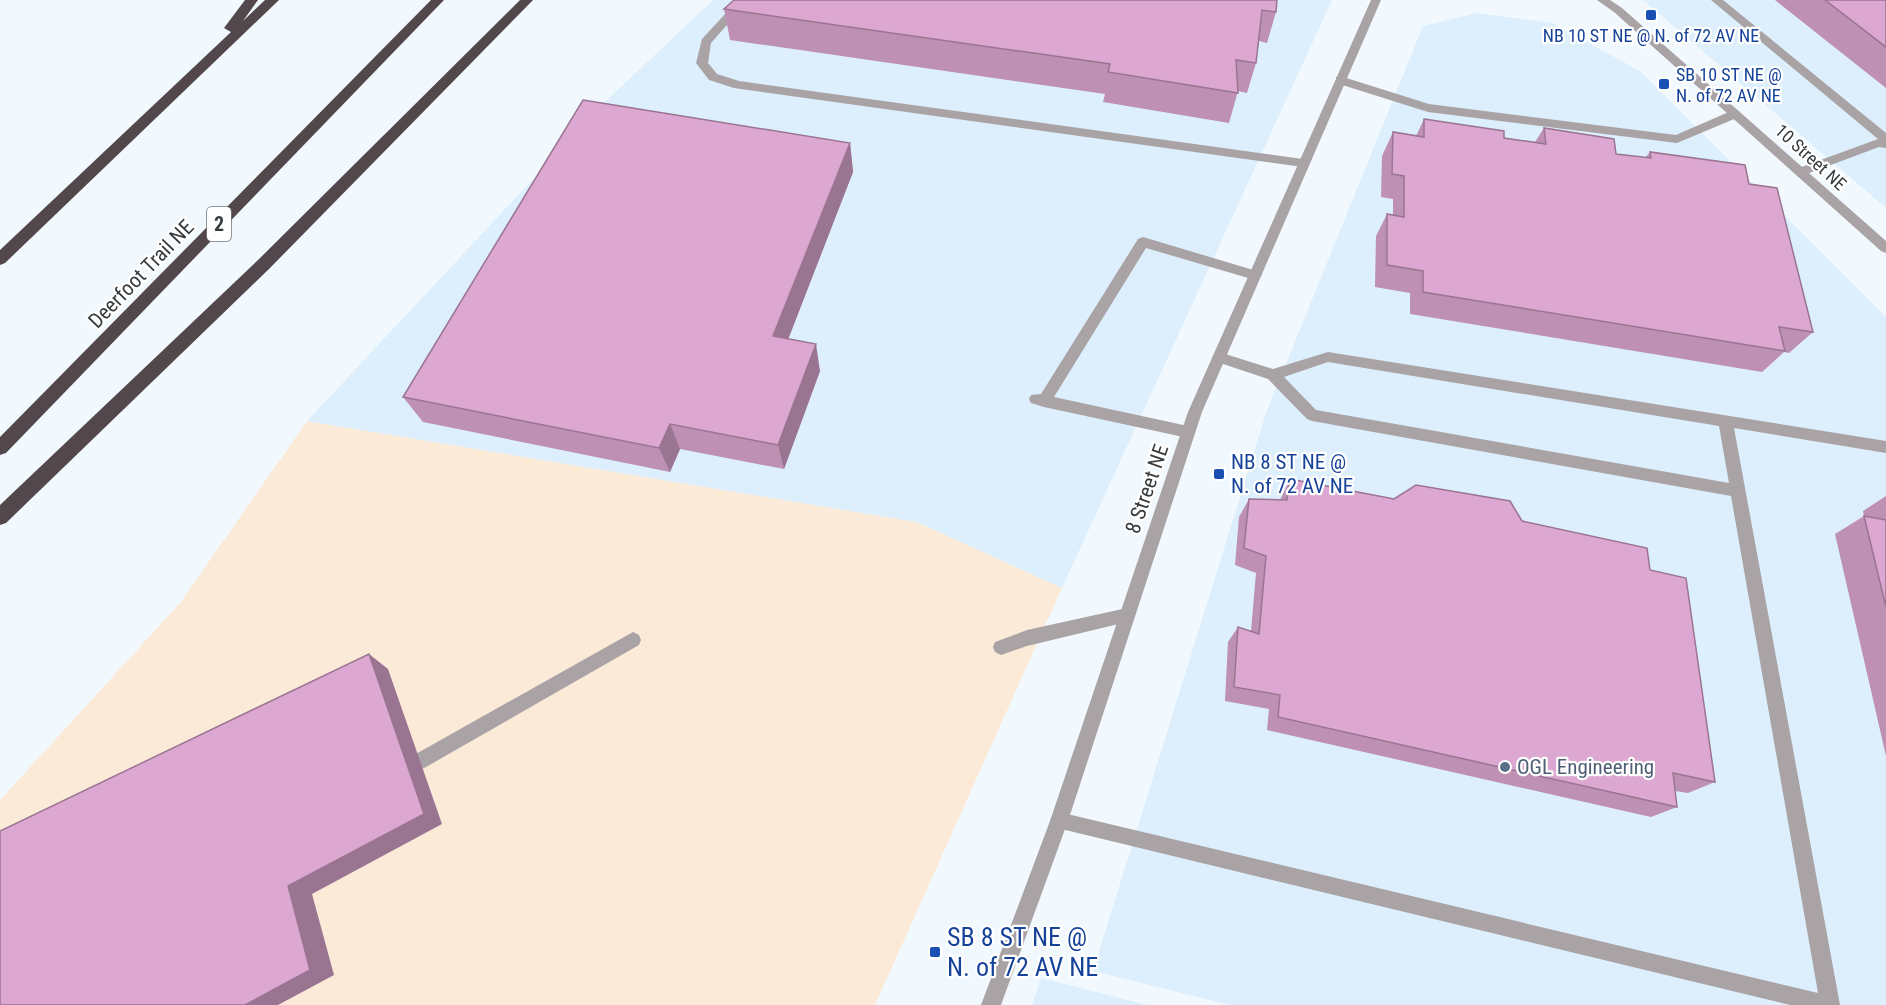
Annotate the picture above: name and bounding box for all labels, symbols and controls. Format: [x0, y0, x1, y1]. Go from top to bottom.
marker: NB 10 ST NE @ N. of 72 AV NE [1644, 8, 1658, 22]
place label: NB 10 ST NE @ N. of 72 AV NE [1543, 25, 1759, 46]
place label: SB 10 ST NE @ N. of 72 AV NE [1676, 64, 1782, 106]
marker: SB 10 ST NE @ N. of 72 AV NE [1657, 77, 1671, 91]
street label: 10 Street NE [1771, 120, 1851, 194]
road number: 2 [207, 207, 231, 241]
street label: Deerfoot Trail NE [83, 215, 199, 333]
street label: 8 Street NE [1121, 441, 1173, 537]
place label: NB 8 ST NE @ N. of 72 AV NE [1231, 450, 1353, 498]
marker: NB 8 ST NE @ N. of 72 AV NE [1212, 467, 1226, 481]
place label: OGL Engineering [1517, 755, 1654, 779]
marker: OGL Engineering [1498, 760, 1512, 774]
place label: SB 8 ST NE @ N. of 72 AV NE [947, 922, 1098, 982]
marker: SB 8 ST NE @ N. of 72 AV NE [928, 945, 942, 959]

